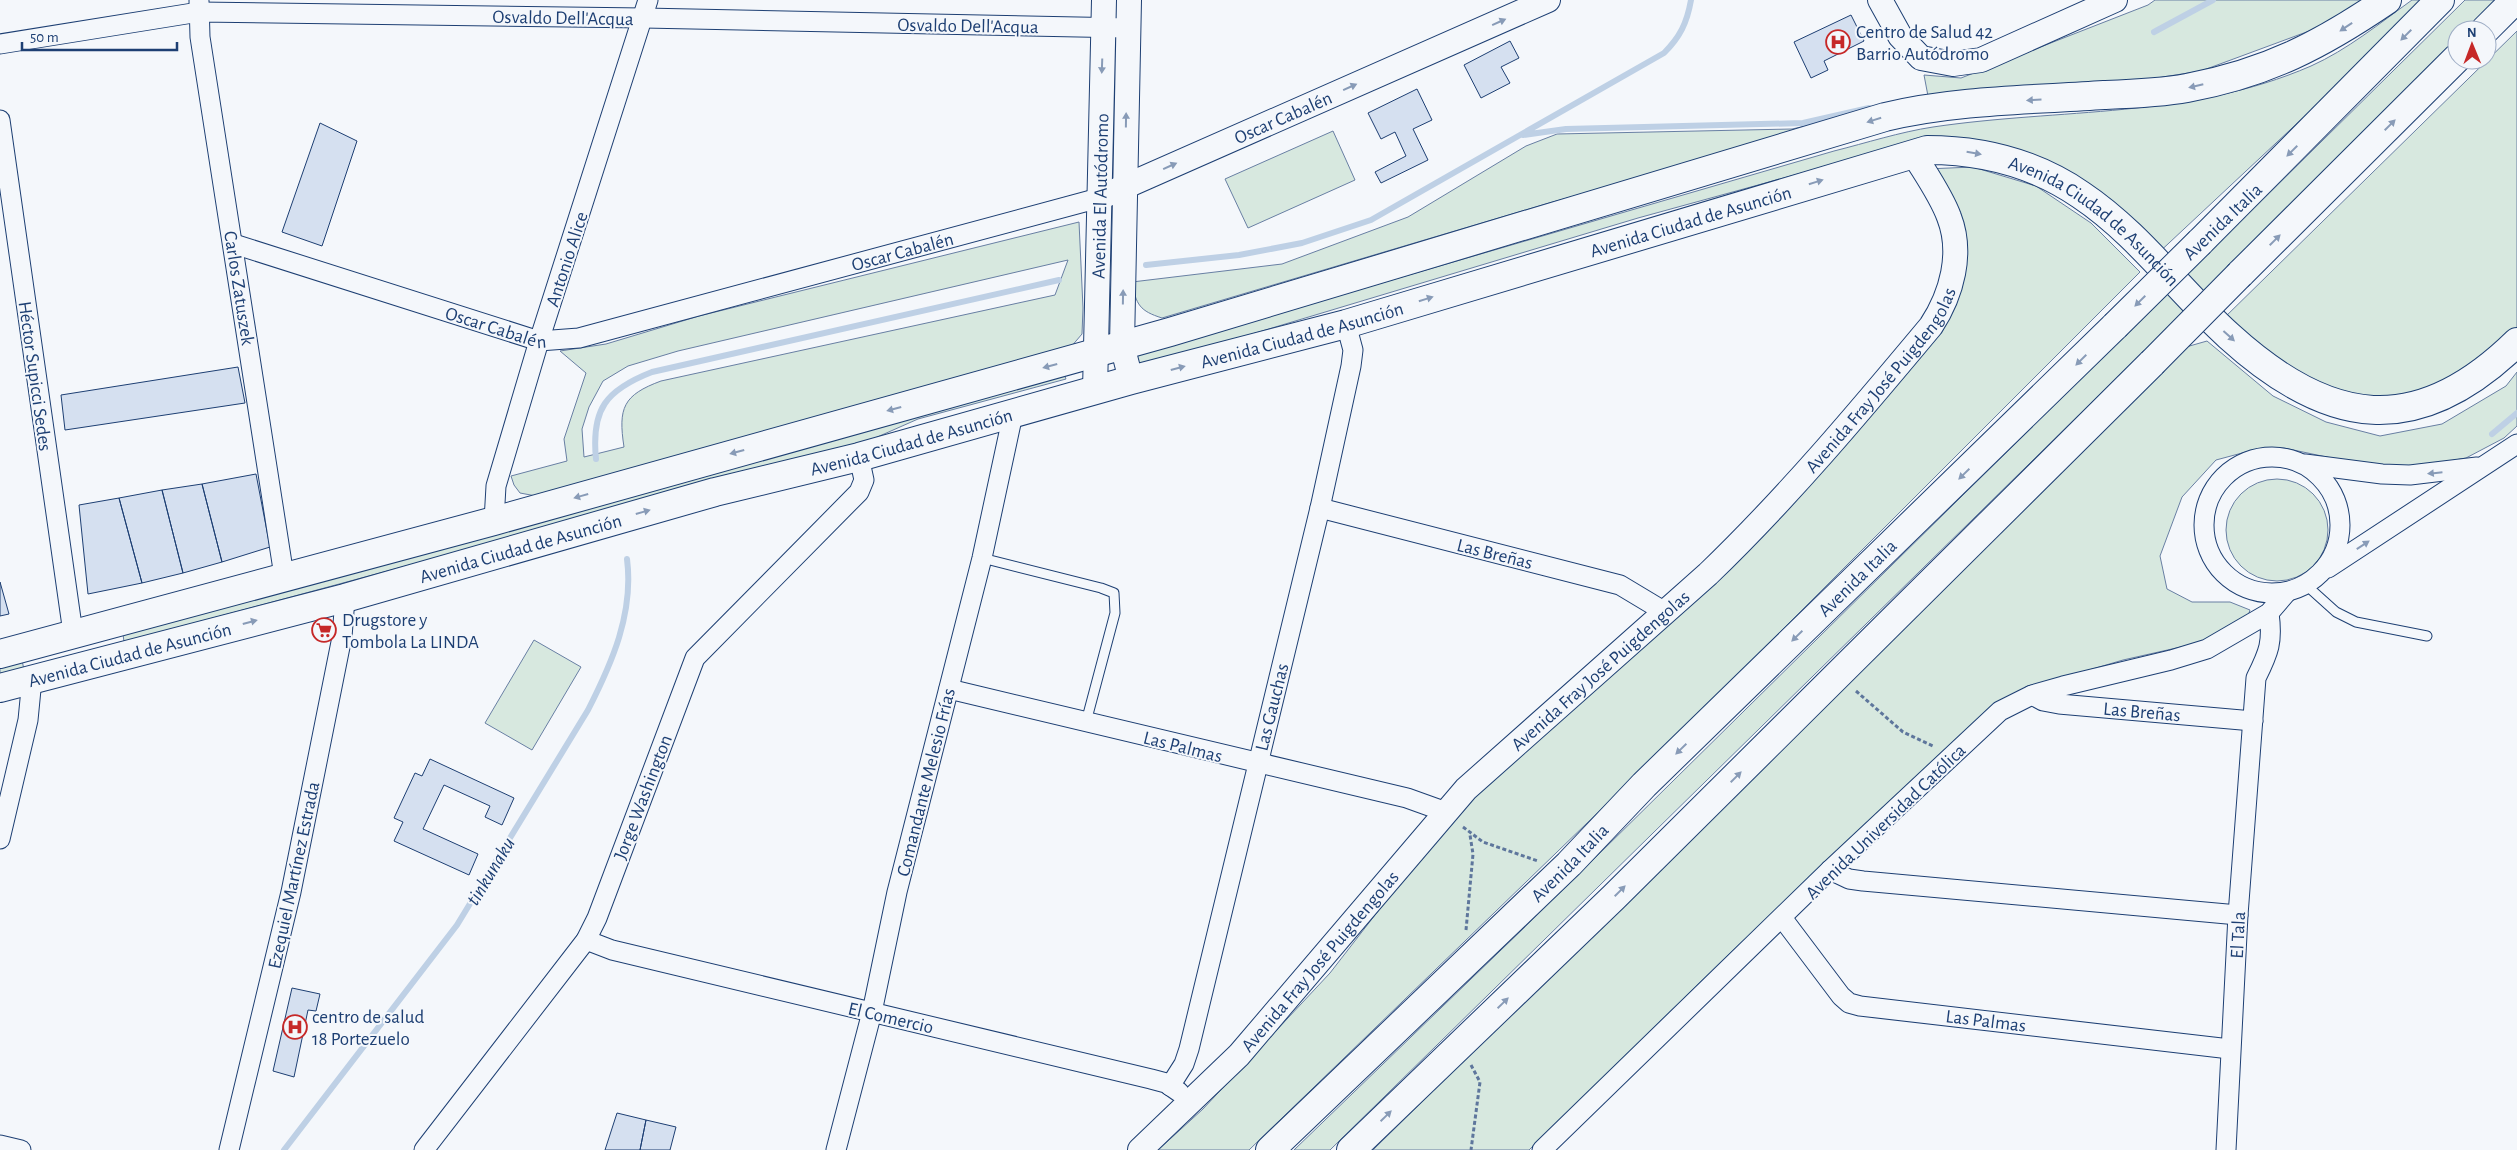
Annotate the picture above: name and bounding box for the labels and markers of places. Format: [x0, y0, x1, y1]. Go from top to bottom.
place label: Centro de Salud 42 Barrio Autódromo [1856, 23, 1993, 64]
hospital icon: Centro de Salud 42 Barrio Autódromo [1825, 29, 1851, 55]
place label: Drugstore y Tombola La LINDA [342, 611, 479, 652]
supermarket icon: Drugstore y Tombola La LINDA [311, 617, 337, 643]
place label: centro de salud 18 Portezuelo [312, 1008, 424, 1049]
hospital icon: centro de salud 18 Portezuelo [282, 1014, 308, 1040]

